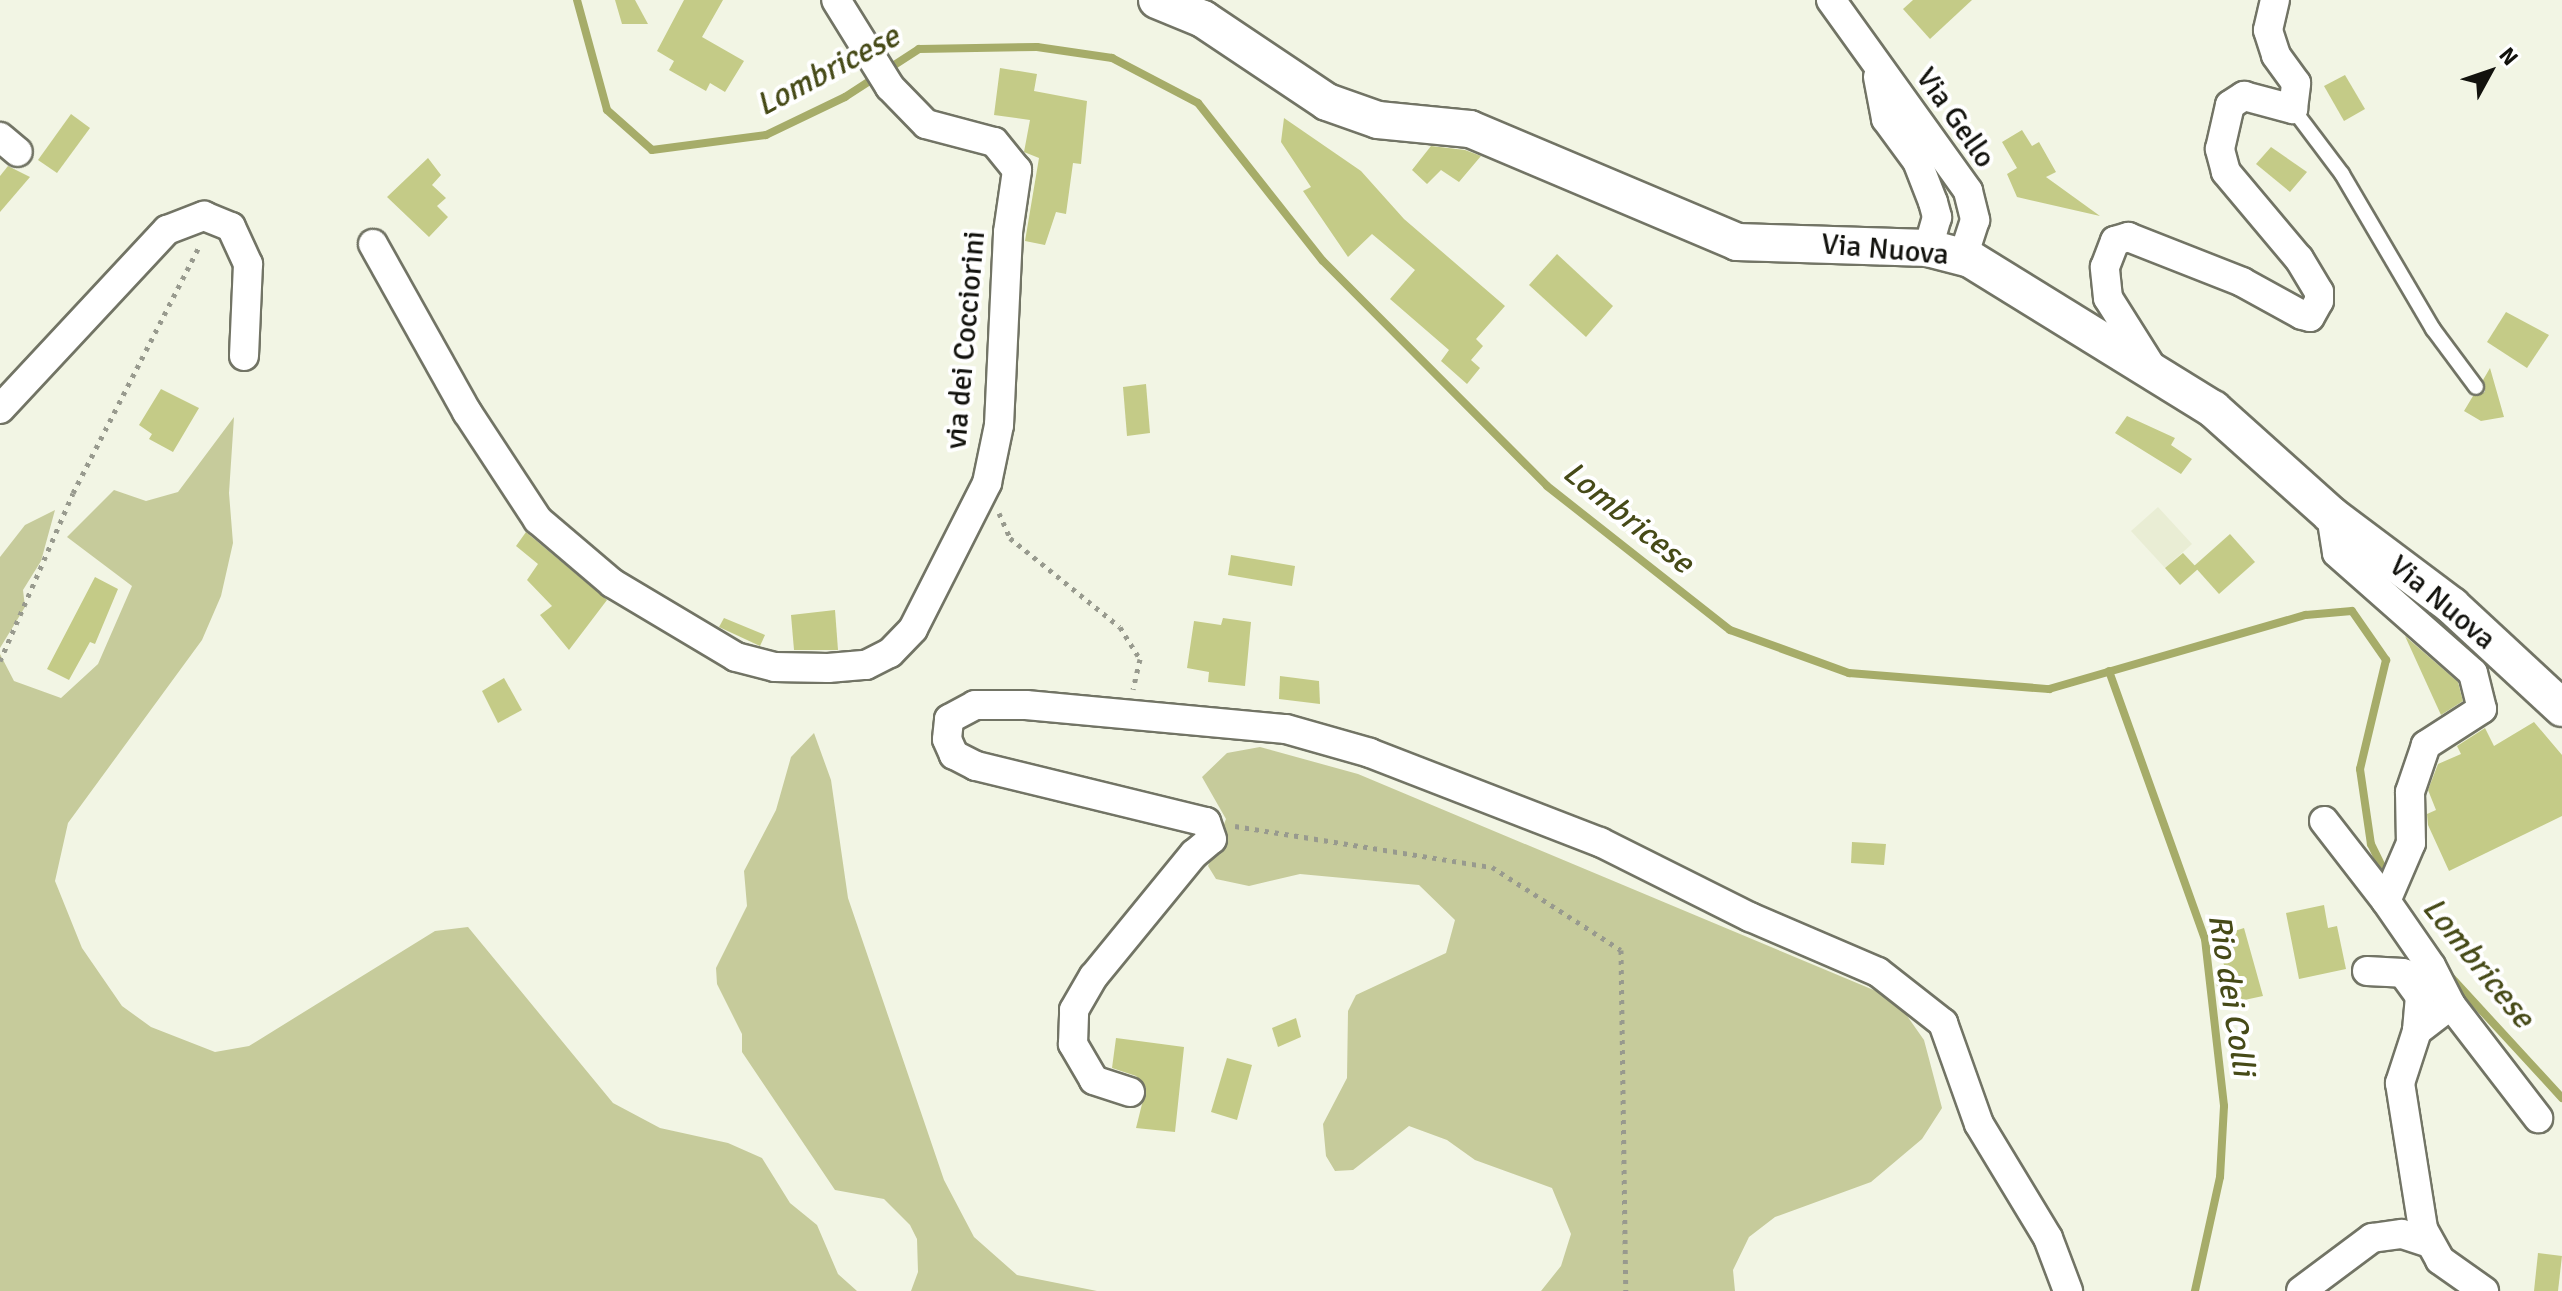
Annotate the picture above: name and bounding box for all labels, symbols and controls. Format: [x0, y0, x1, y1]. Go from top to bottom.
water label: Lombricese [750, 17, 906, 125]
north arrow [2450, 32, 2530, 112]
text: N [2494, 42, 2524, 71]
street label: Via Gello [1908, 61, 2002, 175]
street label: Via Nuova [1820, 226, 1950, 274]
street label: via dei Cocciorini [939, 230, 993, 450]
water label: Lombricese [1555, 454, 1701, 582]
street label: Via Nuova [2381, 548, 2503, 658]
water label: Lombricese [2414, 890, 2542, 1036]
water label: Rio dei Colli [2199, 912, 2263, 1078]

